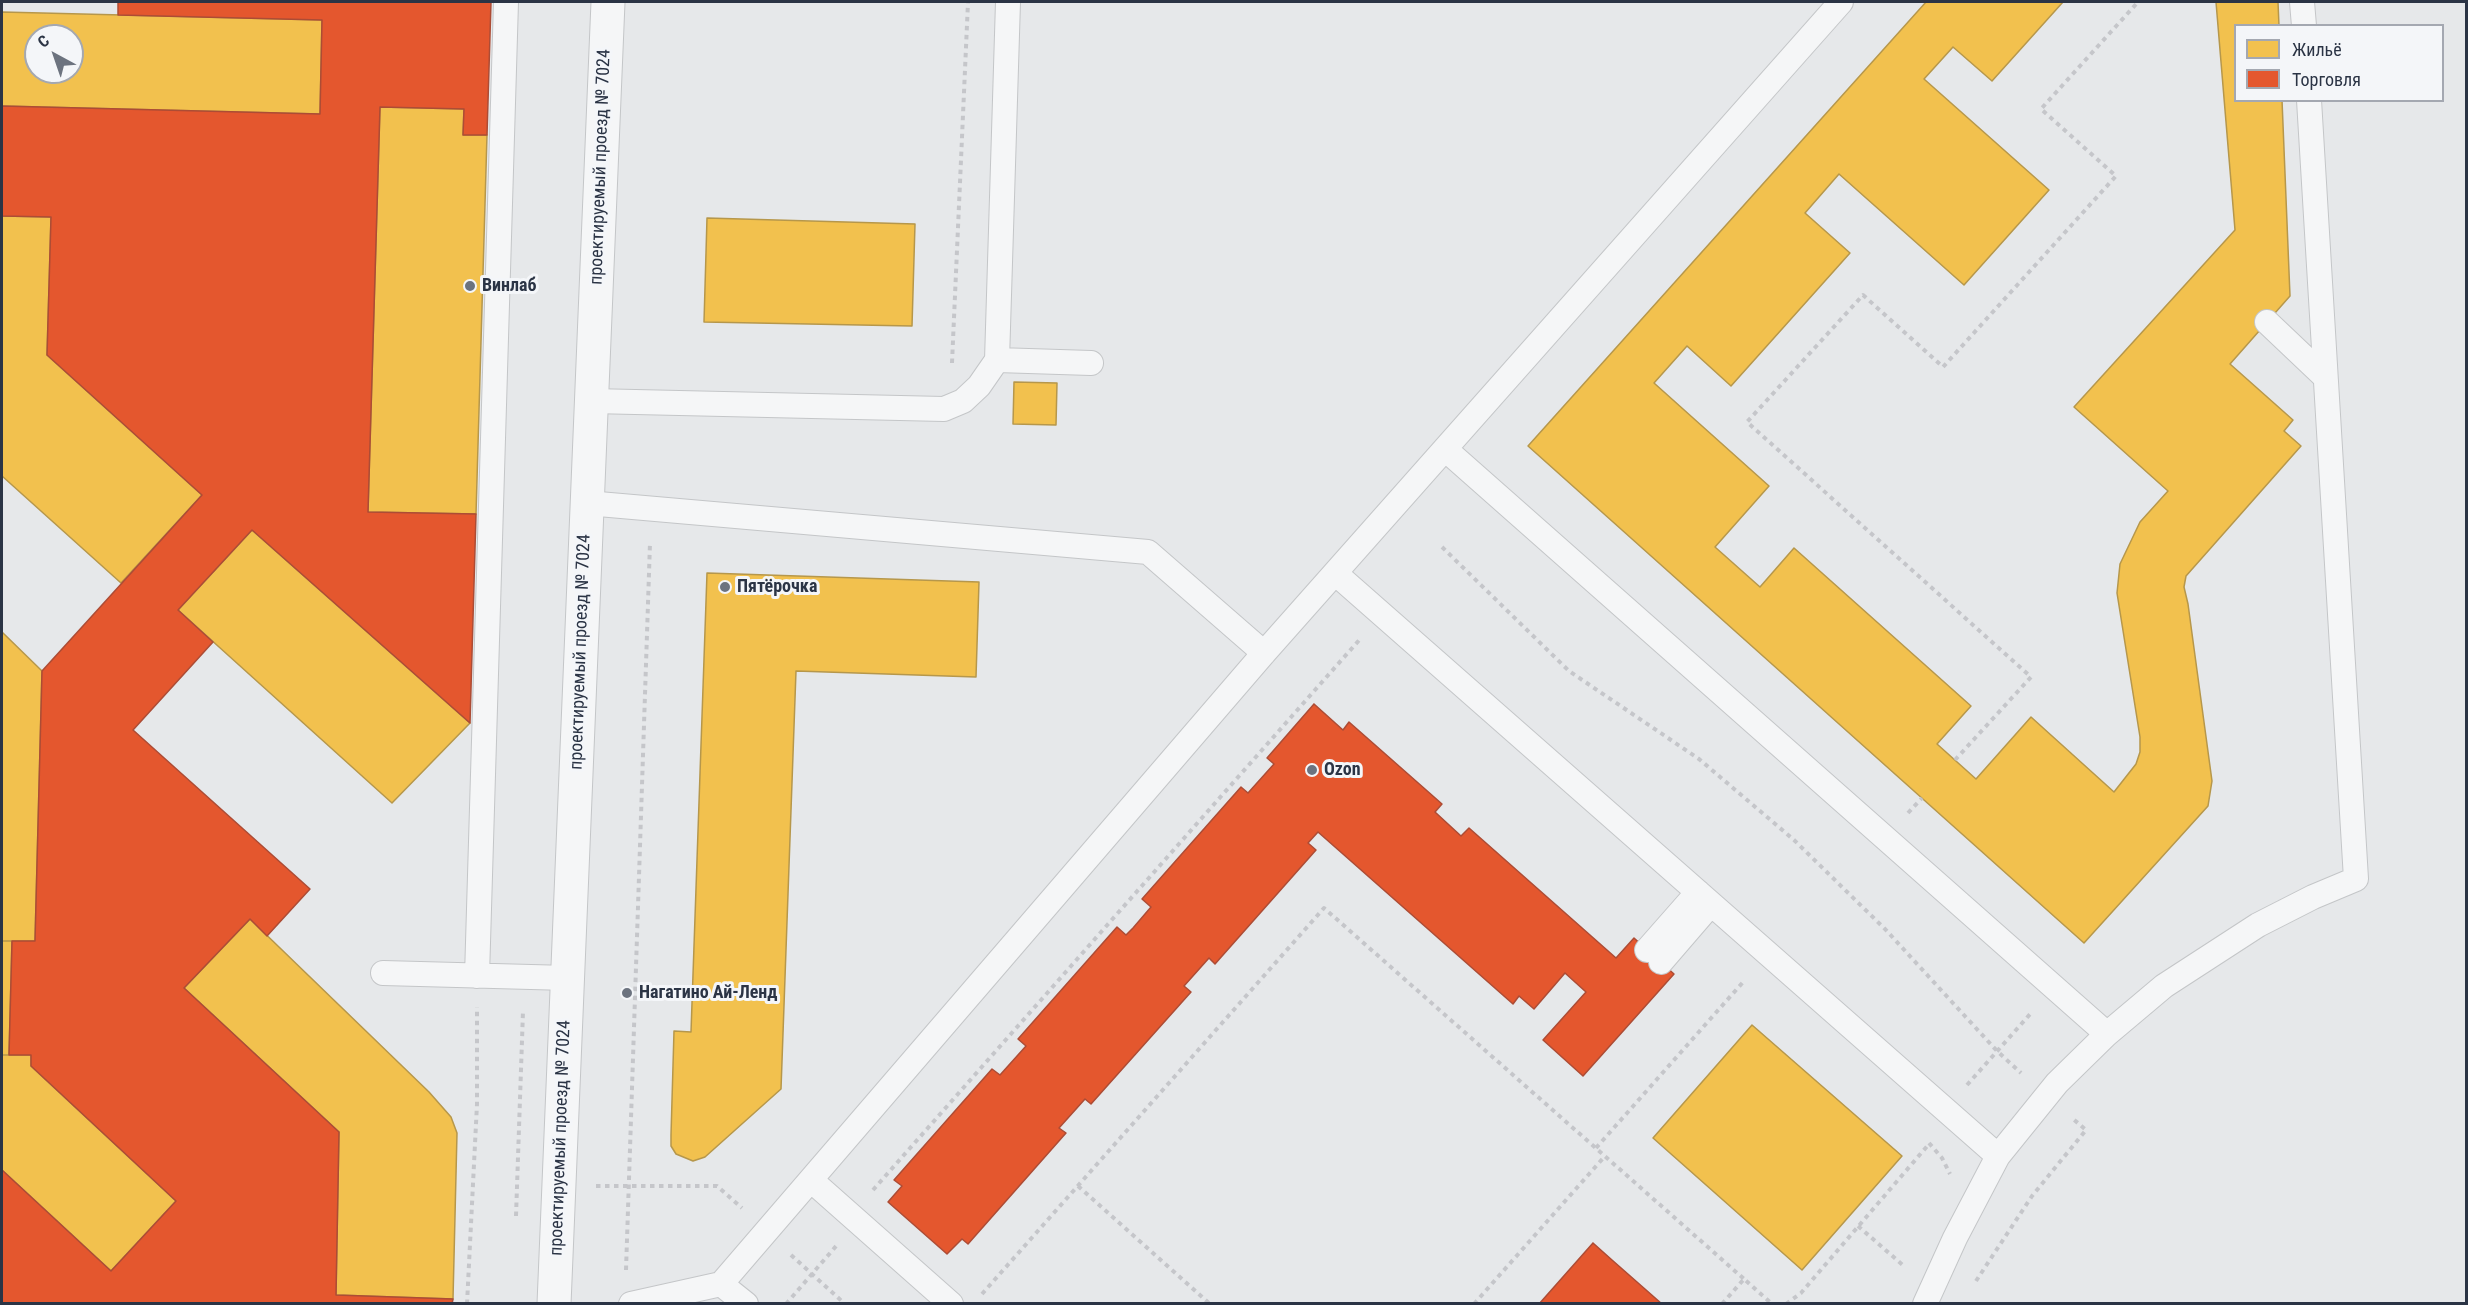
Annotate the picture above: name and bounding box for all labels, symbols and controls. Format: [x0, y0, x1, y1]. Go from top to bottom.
north arrow [24, 24, 84, 84]
legend [2234, 24, 2444, 102]
text: С [34, 31, 53, 52]
text: Жильё [2292, 39, 2342, 60]
street label: проектируемый проезд № 7024 [586, 49, 616, 285]
text: Торговля [2292, 69, 2361, 90]
place label: Винлаб [482, 275, 537, 297]
marker: Винлаб [463, 279, 477, 293]
street label: проектируемый проезд № 7024 [566, 534, 596, 770]
place label: Пятёрочка [737, 576, 817, 598]
marker: Пятёрочка [718, 580, 732, 594]
place label: Ozon [1324, 759, 1361, 781]
marker: Ozon [1305, 763, 1319, 777]
place label: Нагатино Ай-Ленд [639, 982, 777, 1004]
marker: Нагатино Ай-Ленд [620, 986, 634, 1000]
street label: проектируемый проезд № 7024 [546, 1020, 576, 1256]

